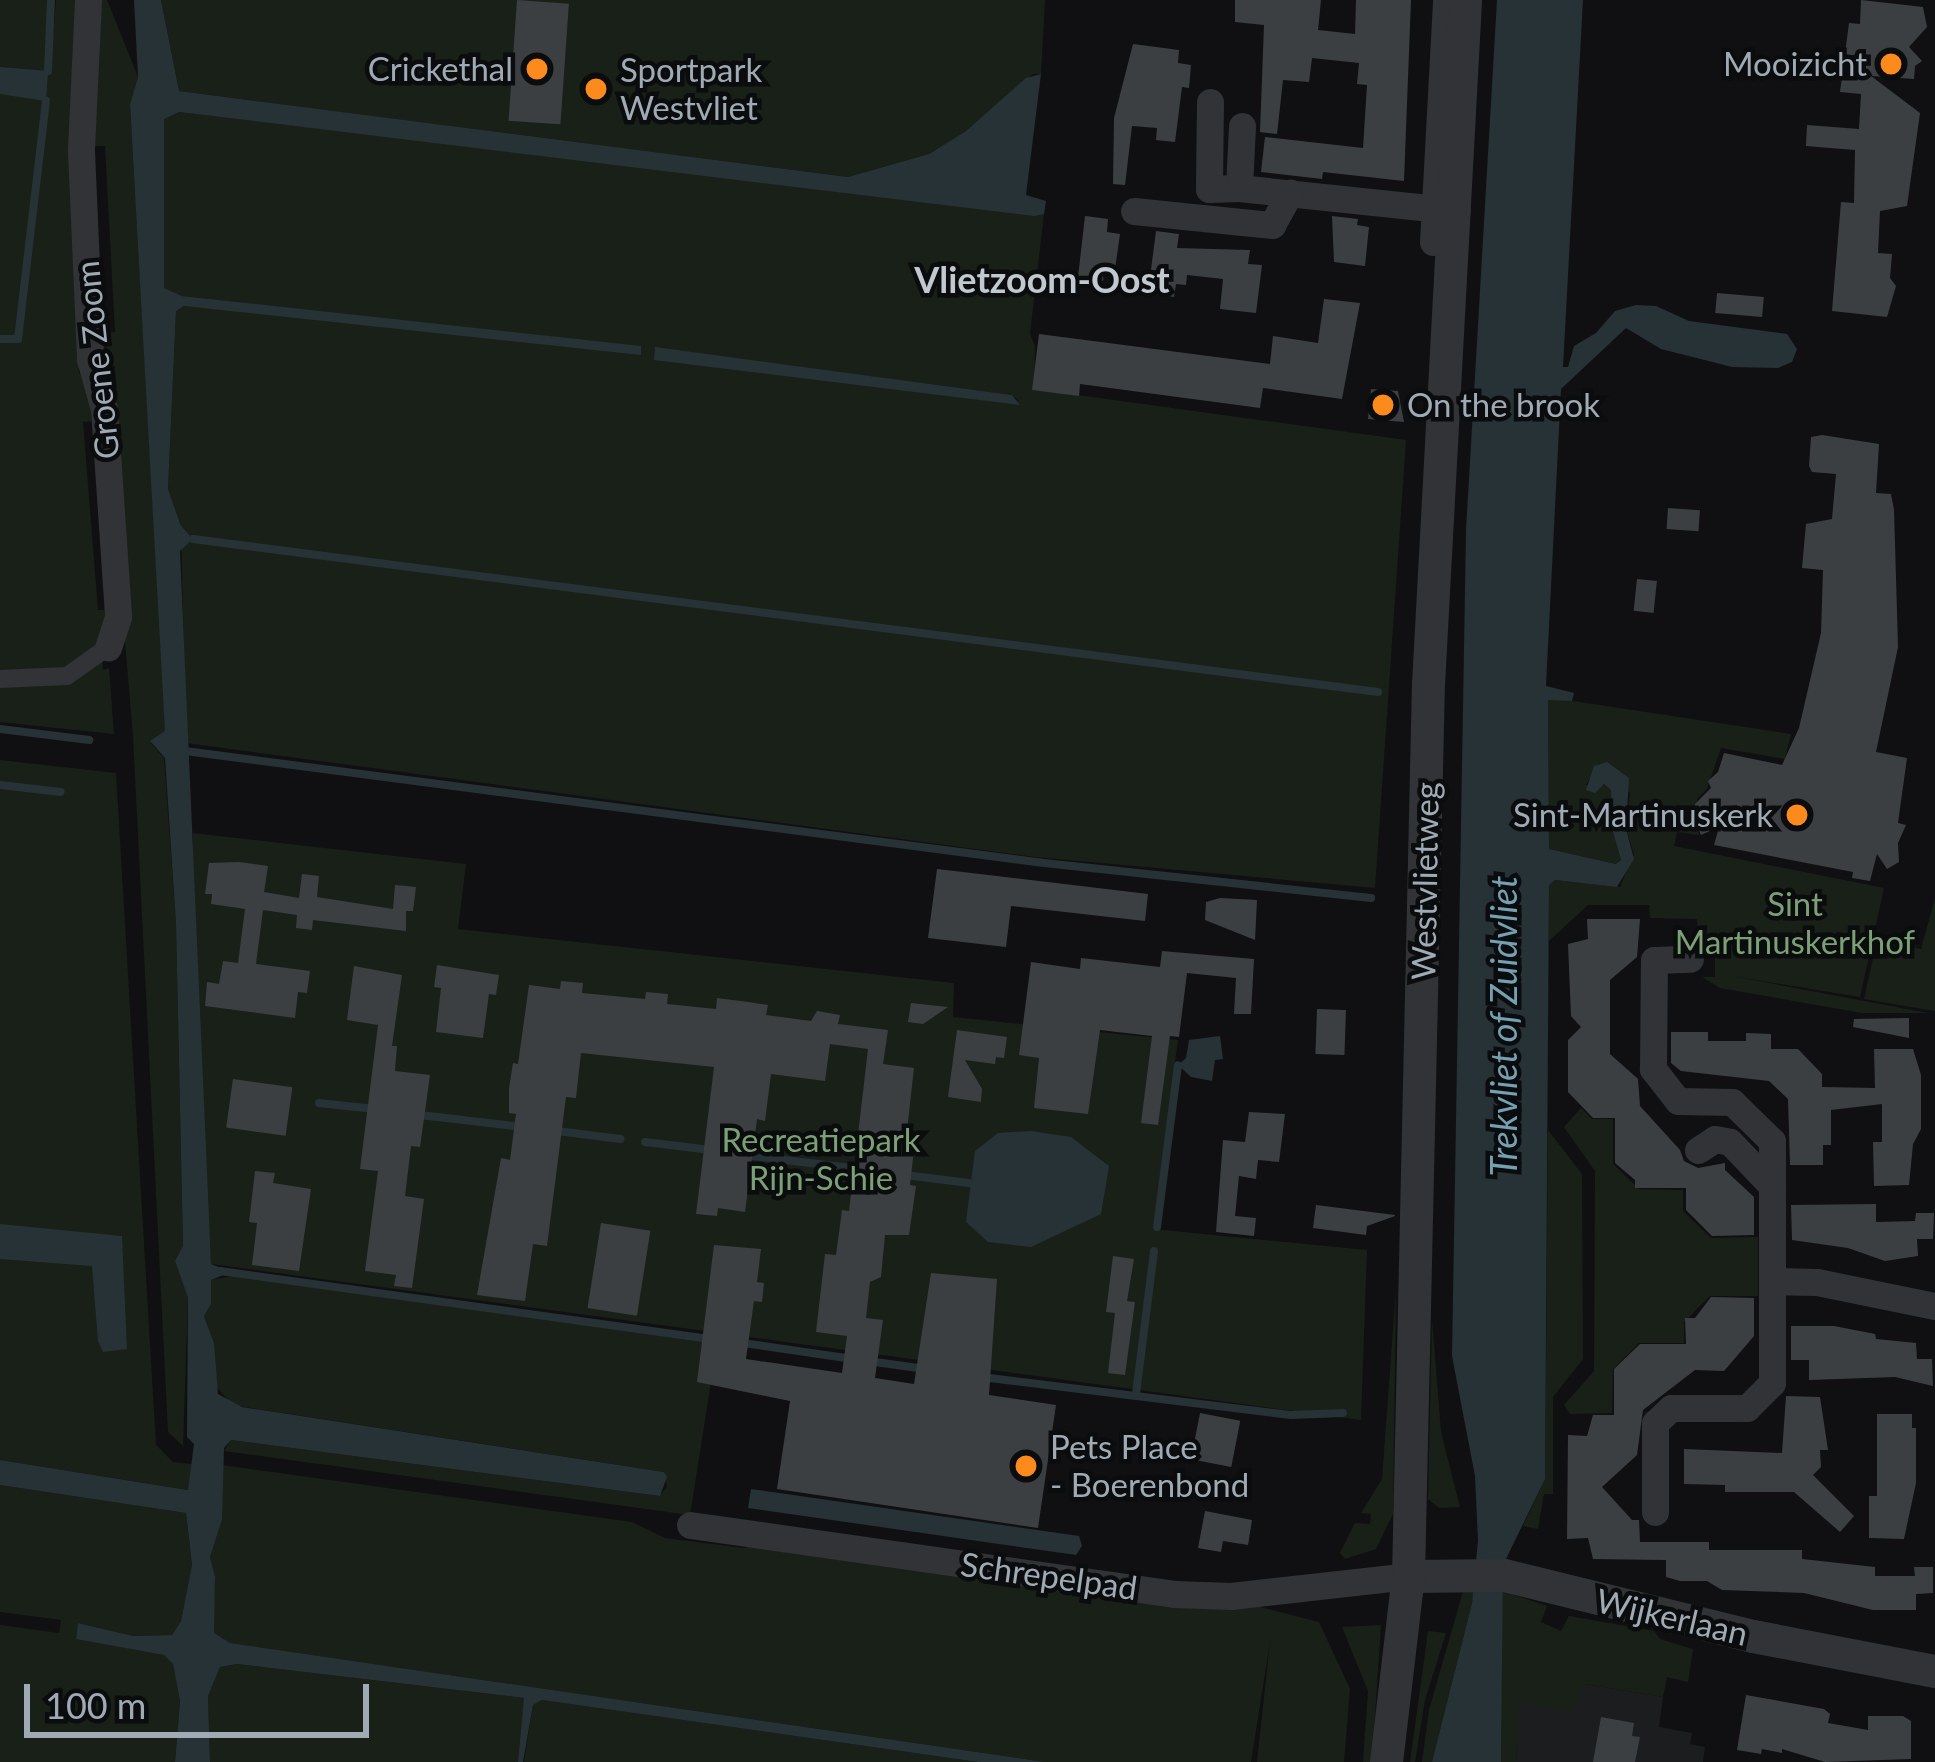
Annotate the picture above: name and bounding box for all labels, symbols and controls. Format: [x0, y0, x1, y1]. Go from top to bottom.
place label: Mooizicht [1723, 44, 1867, 84]
place label: Crickethal [368, 49, 513, 89]
place label: Sportpark Westvliet [620, 50, 762, 128]
marker: Mooizicht [1878, 51, 1904, 77]
marker: Crickethal [524, 56, 550, 82]
marker: Sportpark Westvliet [583, 76, 609, 102]
district label: Vlietzoom-Oost [914, 258, 1170, 302]
street label: Groene Zoom [67, 259, 127, 461]
place label: On the brook [1407, 385, 1600, 425]
marker: On the brook [1370, 392, 1396, 418]
street label: Westvlietweg [1403, 782, 1447, 980]
place label: Sint-Martinuskerk [1513, 795, 1773, 835]
marker: Sint-Martinuskerk [1784, 802, 1810, 828]
water label: Trekvliet of Zuidvliet [1482, 875, 1526, 1177]
park label: Sint Martinuskerkhof [1675, 884, 1915, 962]
park label: Recreatiepark Rijn-Schie [721, 1120, 921, 1198]
place label: Pets Place - Boerenbond [1050, 1427, 1249, 1505]
marker: Pets Place - Boerenbond [1013, 1453, 1039, 1479]
street label: Schrepelpad [958, 1544, 1140, 1608]
street label: Wijkerlaan [1592, 1580, 1752, 1654]
scale bar [30, 1660, 375, 1734]
text: 100 m [45, 1683, 146, 1727]

